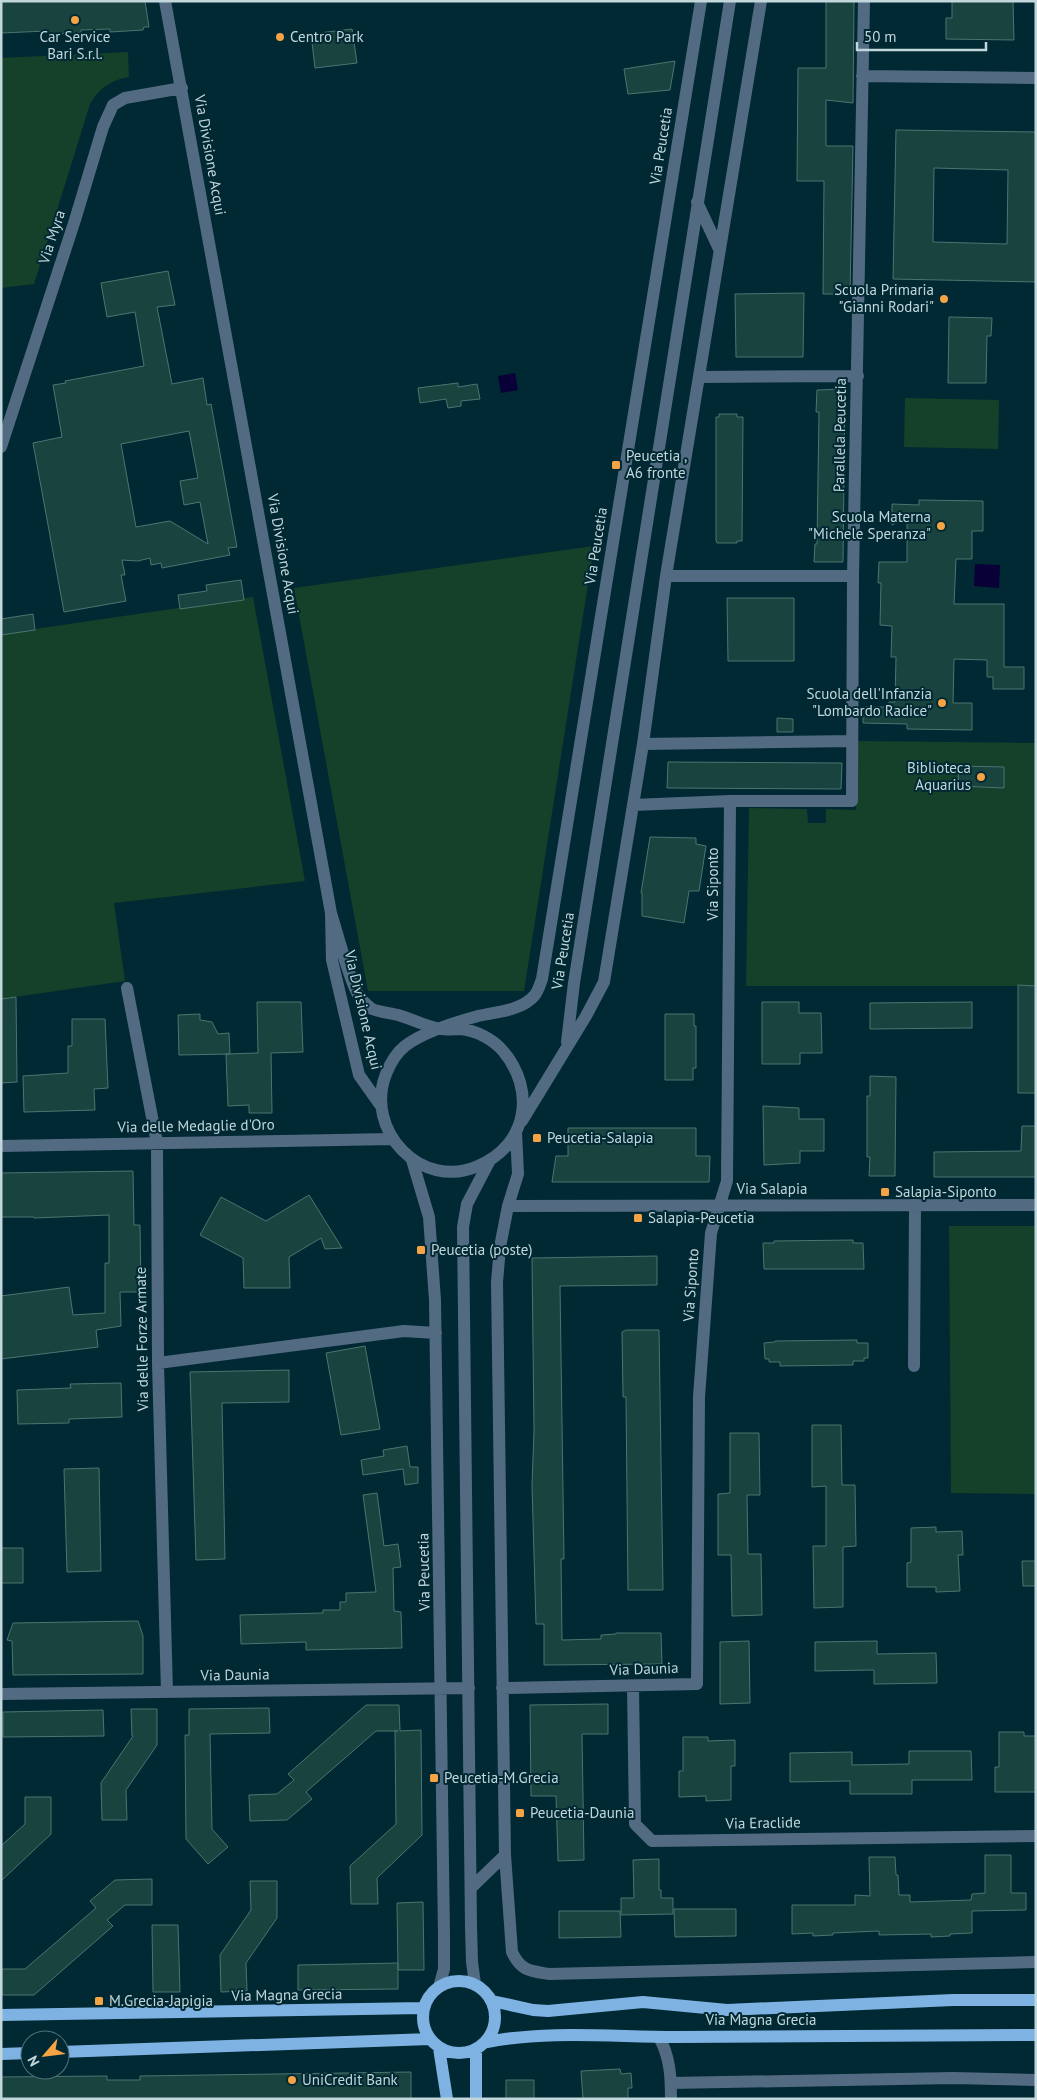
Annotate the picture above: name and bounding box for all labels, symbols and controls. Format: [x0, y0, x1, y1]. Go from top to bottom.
marker: Car Service Bari S.r.l. [69, 14, 81, 26]
scale bar [857, 20, 986, 52]
place label: Car Service Bari S.r.l. [40, 27, 110, 63]
place label: Centro Park [290, 27, 364, 46]
text: 50 m [864, 27, 897, 46]
marker: Centro Park [274, 31, 286, 43]
street label: Via Divisione Acqui [190, 92, 230, 217]
street label: Via Peucetia [645, 106, 676, 187]
street label: Via Myra [34, 208, 69, 267]
place label: Scuola Primaria "Gianni Rodari" [834, 280, 934, 316]
marker: Scuola Primaria "Gianni Rodari" [938, 293, 950, 305]
street label: Parallela Peucetia [829, 378, 850, 492]
place label: Peucetia , A6 fronte [626, 446, 687, 482]
marker: Peucetia , A6 fronte [610, 459, 622, 471]
street label: Via Divisione Acqui [263, 491, 303, 616]
street label: Via Peucetia [580, 506, 611, 587]
place label: Scuola Materna "Michele Speranza" [808, 507, 931, 543]
marker: Scuola Materna "Michele Speranza" [935, 520, 947, 532]
place label: Scuola dell'Infanzia "Lombardo Radice" [806, 684, 932, 720]
marker: Scuola dell'Infanzia "Lombardo Radice" [936, 697, 948, 709]
place label: Biblioteca Aquarius [907, 758, 971, 794]
marker: Biblioteca Aquarius [975, 771, 987, 783]
street label: Via Siponto [703, 847, 722, 922]
street label: Via Peucetia [547, 911, 578, 992]
street label: Via Divisione Acqui [340, 947, 386, 1071]
street label: Via delle Medaglie d'Oro [116, 1115, 275, 1136]
place label: Peucetia-Salapia [547, 1128, 653, 1147]
marker: Peucetia-Salapia [531, 1132, 543, 1144]
street label: Via Salapia [736, 1179, 807, 1198]
place label: Salapia-Siponto [895, 1182, 997, 1201]
marker: Salapia-Siponto [879, 1186, 891, 1198]
place label: Salapia-Peucetia [648, 1208, 754, 1227]
marker: Salapia-Peucetia [632, 1212, 644, 1224]
place label: Peucetia (poste) [431, 1240, 533, 1259]
marker: Peucetia (poste) [415, 1244, 427, 1256]
street label: Via Siponto [678, 1248, 703, 1323]
street label: Via delle Forze Armate [131, 1267, 152, 1412]
street label: Via Peucetia [413, 1533, 434, 1612]
street label: Via Daunia [608, 1658, 679, 1679]
street label: Via Daunia [199, 1664, 270, 1685]
place label: Peucetia-M.Grecia [444, 1768, 559, 1787]
marker: Peucetia-M.Grecia [428, 1772, 440, 1784]
place label: Peucetia-Daunia [530, 1803, 635, 1822]
marker: Peucetia-Daunia [514, 1807, 526, 1819]
street label: Via Eraclide [724, 1812, 801, 1833]
street label: Via Magna Grecia [230, 1984, 343, 2005]
place label: M.Grecia-Japigia [109, 1991, 213, 2010]
marker: M.Grecia-Japigia [93, 1995, 105, 2007]
street label: Via Magna Grecia [705, 2010, 816, 2029]
north arrow [20, 2030, 70, 2080]
text: N [23, 2053, 44, 2069]
place label: UniCredit Bank [302, 2070, 399, 2089]
marker: UniCredit Bank [286, 2074, 298, 2086]

